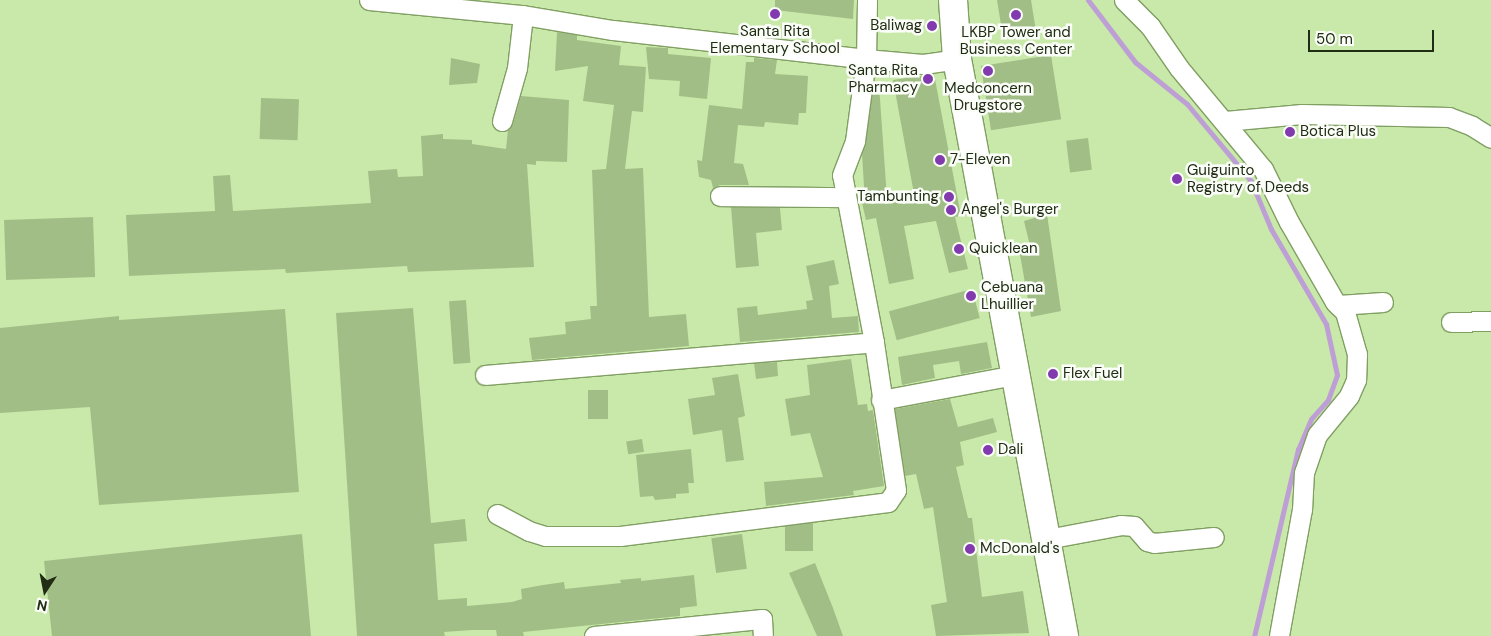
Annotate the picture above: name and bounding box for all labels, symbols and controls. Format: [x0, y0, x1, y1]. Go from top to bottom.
marker: Santa Rita Elementary School [769, 8, 781, 20]
marker: LKBP Tower and Business Center [1010, 9, 1022, 21]
place label: Baliwag [870, 17, 922, 35]
marker: Baliwag [926, 20, 938, 32]
scale bar [1311, 20, 1437, 52]
place label: Santa Rita Elementary School [710, 22, 840, 57]
place label: LKBP Tower and Business Center [960, 23, 1072, 58]
text: 50 m [1316, 29, 1353, 49]
place label: Santa Rita Pharmacy [848, 61, 918, 96]
marker: Medconcern Drugstore [982, 65, 994, 77]
marker: Santa Rita Pharmacy [922, 73, 934, 85]
place label: Medconcern Drugstore [944, 79, 1032, 114]
place label: Botica Plus [1300, 123, 1376, 141]
marker: Botica Plus [1284, 126, 1296, 138]
place label: 7-Eleven [950, 151, 1010, 169]
marker: 7-Eleven [934, 154, 946, 166]
place label: Guiguinto Registry of Deeds [1187, 161, 1309, 196]
marker: Guiguinto Registry of Deeds [1171, 173, 1183, 185]
place label: Tambunting [857, 188, 939, 206]
marker: Tambunting [943, 191, 955, 203]
place label: Angel's Burger [961, 201, 1059, 219]
marker: Angel's Burger [945, 204, 957, 216]
place label: Quicklean [969, 240, 1038, 258]
marker: Quicklean [953, 243, 965, 255]
place label: Cebuana Lhuillier [981, 278, 1043, 313]
marker: Cebuana Lhuillier [965, 290, 977, 302]
place label: Flex Fuel [1063, 365, 1122, 383]
marker: Flex Fuel [1047, 368, 1059, 380]
place label: Dali [998, 441, 1023, 459]
marker: Dali [982, 444, 994, 456]
place label: McDonald's [980, 540, 1060, 558]
marker: McDonald's [964, 543, 976, 555]
north arrow [20, 566, 70, 616]
text: N [35, 596, 49, 616]

